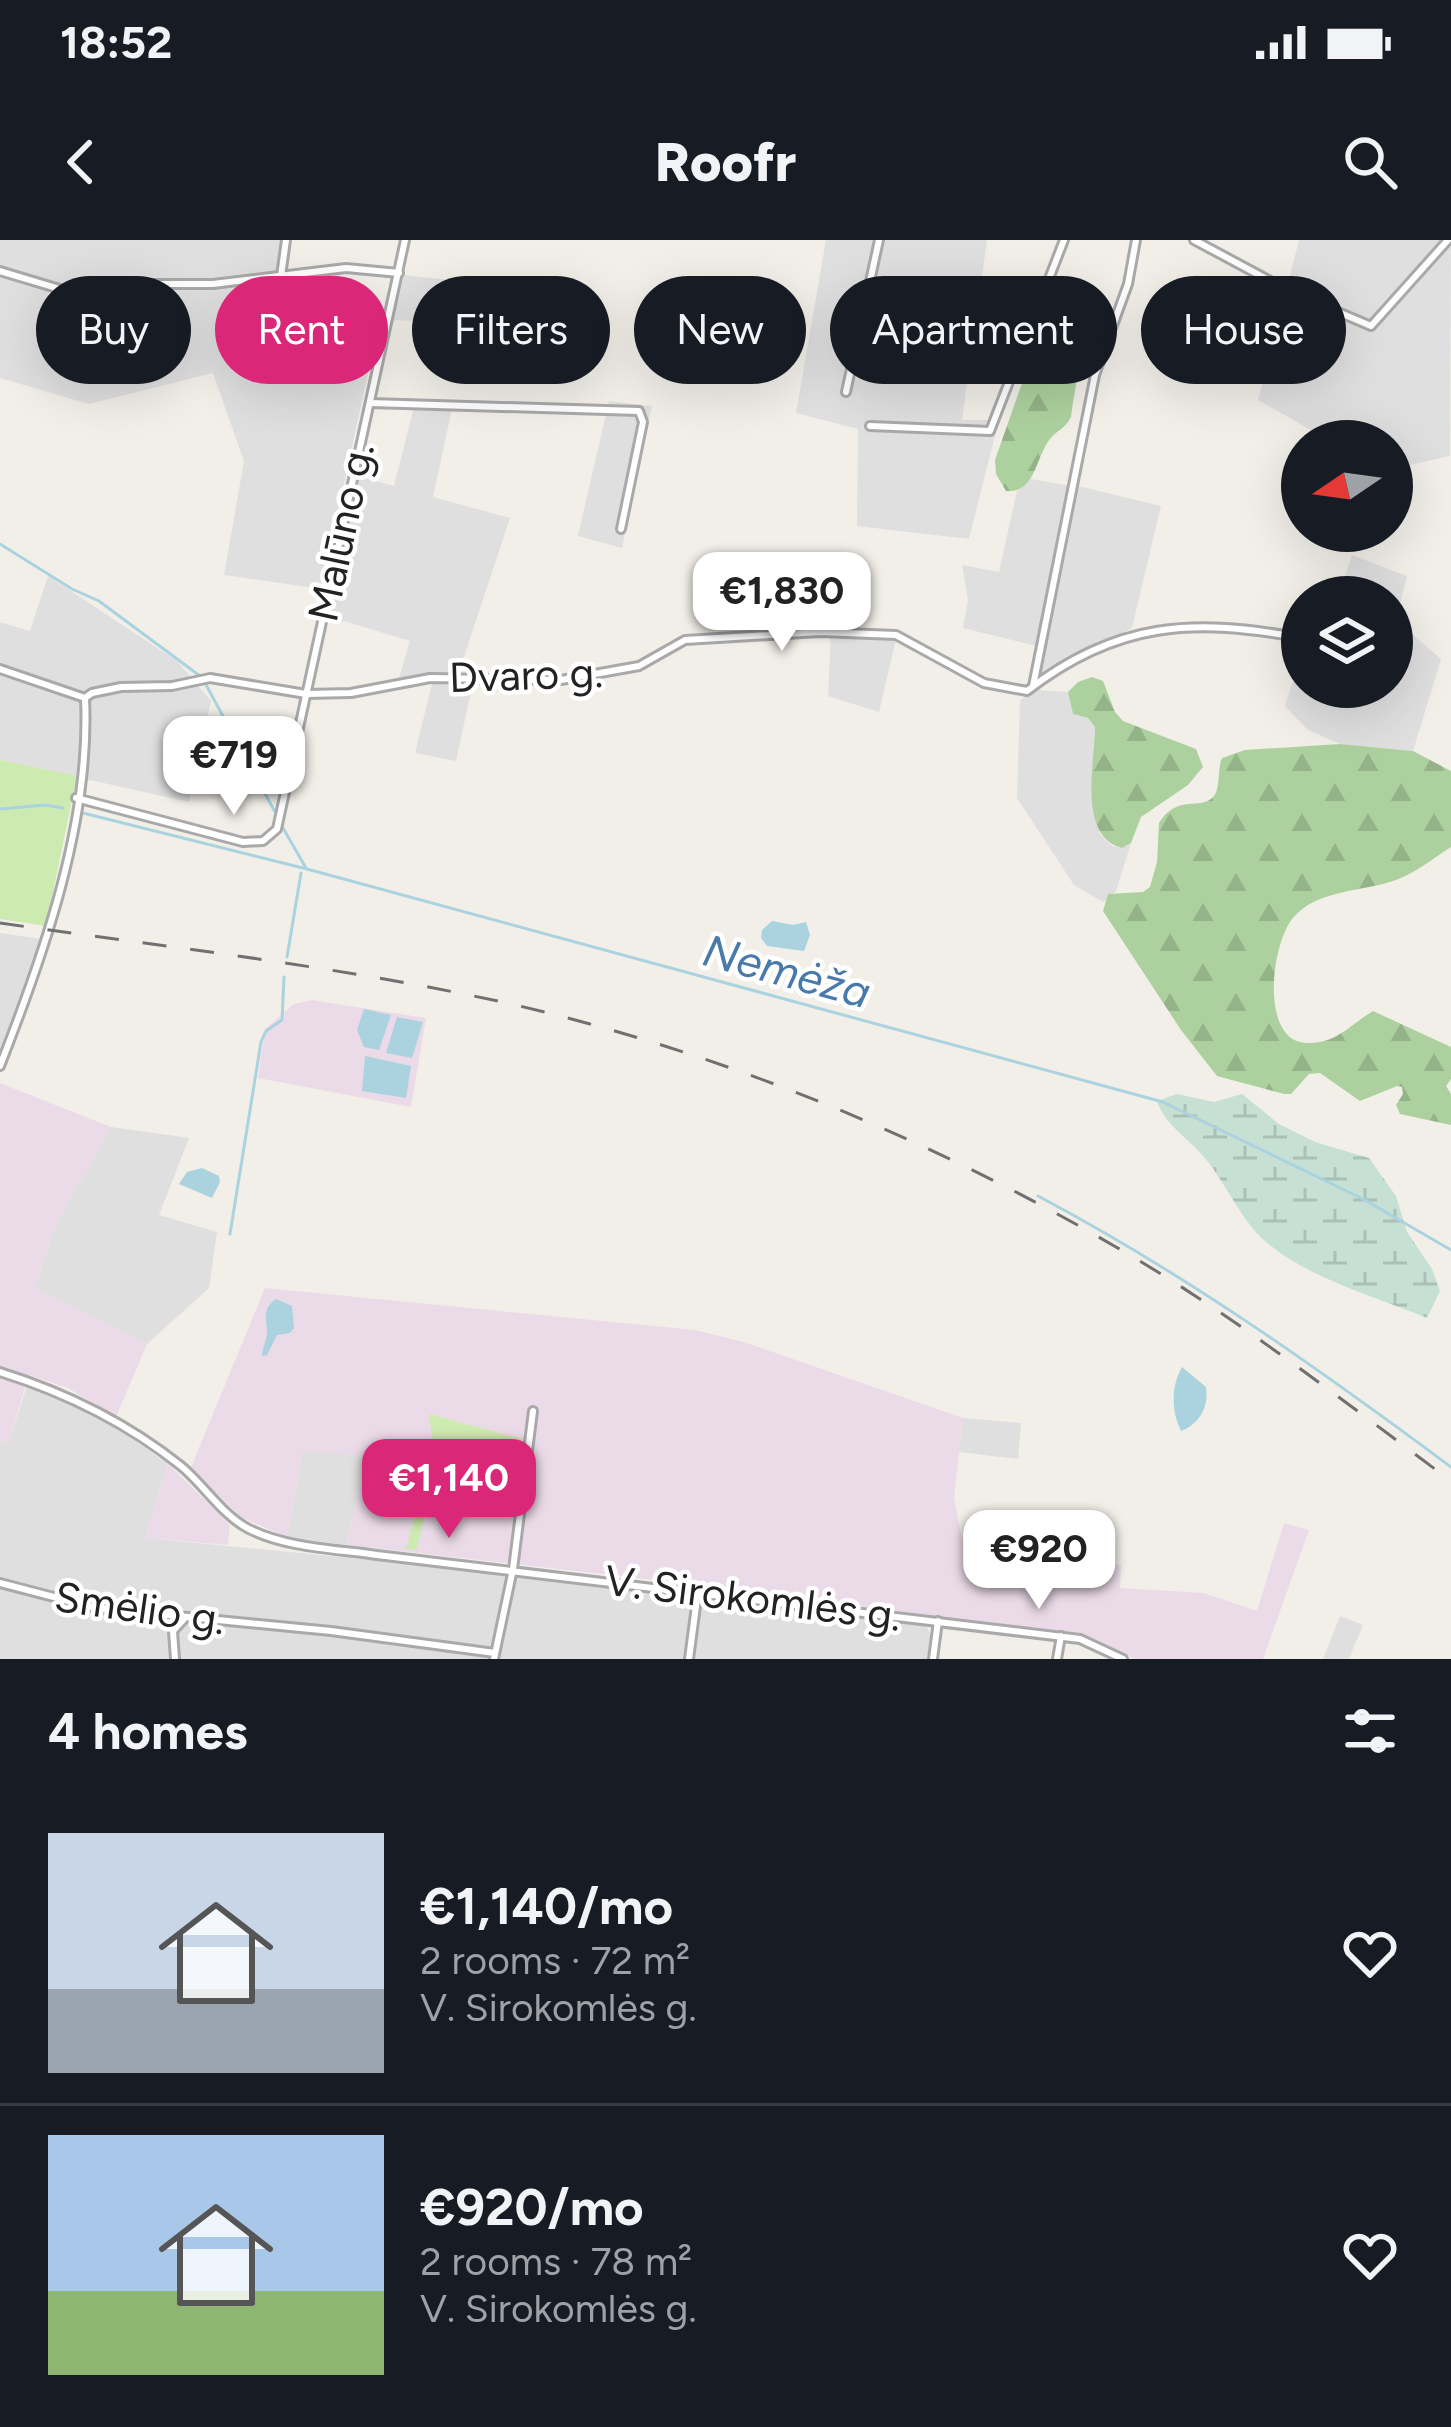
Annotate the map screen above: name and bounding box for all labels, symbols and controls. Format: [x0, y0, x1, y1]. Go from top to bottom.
text: 18:52 [60, 15, 172, 69]
icon: back [48, 129, 114, 195]
icon: search [1337, 129, 1403, 195]
text: Roofr [655, 130, 796, 195]
chip: Buy [36, 276, 191, 384]
chip: Rent [215, 276, 388, 384]
chip: Filters [412, 276, 610, 384]
chip: New [634, 276, 806, 384]
chip: Apartment [830, 276, 1117, 384]
chip: House [1141, 276, 1346, 384]
north arrow [1281, 420, 1413, 552]
map controls [1281, 420, 1413, 708]
street label: Malūno g. [297, 438, 385, 626]
pin: €1,830 [684, 552, 880, 654]
text: €1,830 [720, 567, 844, 614]
button: layers [1281, 576, 1413, 708]
street label: Dvaro g. [448, 647, 604, 703]
pin: €719 [163, 716, 305, 818]
text: €719 [190, 731, 278, 778]
water label: Nemėža [698, 923, 876, 1019]
pin: €1,140 [351, 1439, 547, 1541]
text: €1,140 [389, 1454, 509, 1501]
pin: €920 [968, 1510, 1110, 1612]
text: €920 [990, 1525, 1088, 1572]
street label: V. Sirokomlės g. [602, 1555, 904, 1641]
street label: Smėlio g. [51, 1571, 229, 1645]
icon: filters [1337, 1698, 1403, 1764]
text: 4 homes [48, 1701, 248, 1762]
text: €1,140/mo [420, 1876, 673, 1937]
icon: home [144, 1881, 288, 2025]
icon: heart [1337, 1920, 1403, 1986]
text: 2 rooms · 72 m² [420, 1937, 690, 1984]
text: V. Sirokomlės g. [420, 1984, 697, 2031]
text: €920/mo [420, 2177, 644, 2238]
icon: home [144, 2183, 288, 2327]
icon: heart [1337, 2222, 1403, 2288]
text: 2 rooms · 78 m² [420, 2238, 692, 2285]
text: V. Sirokomlės g. [420, 2285, 697, 2332]

